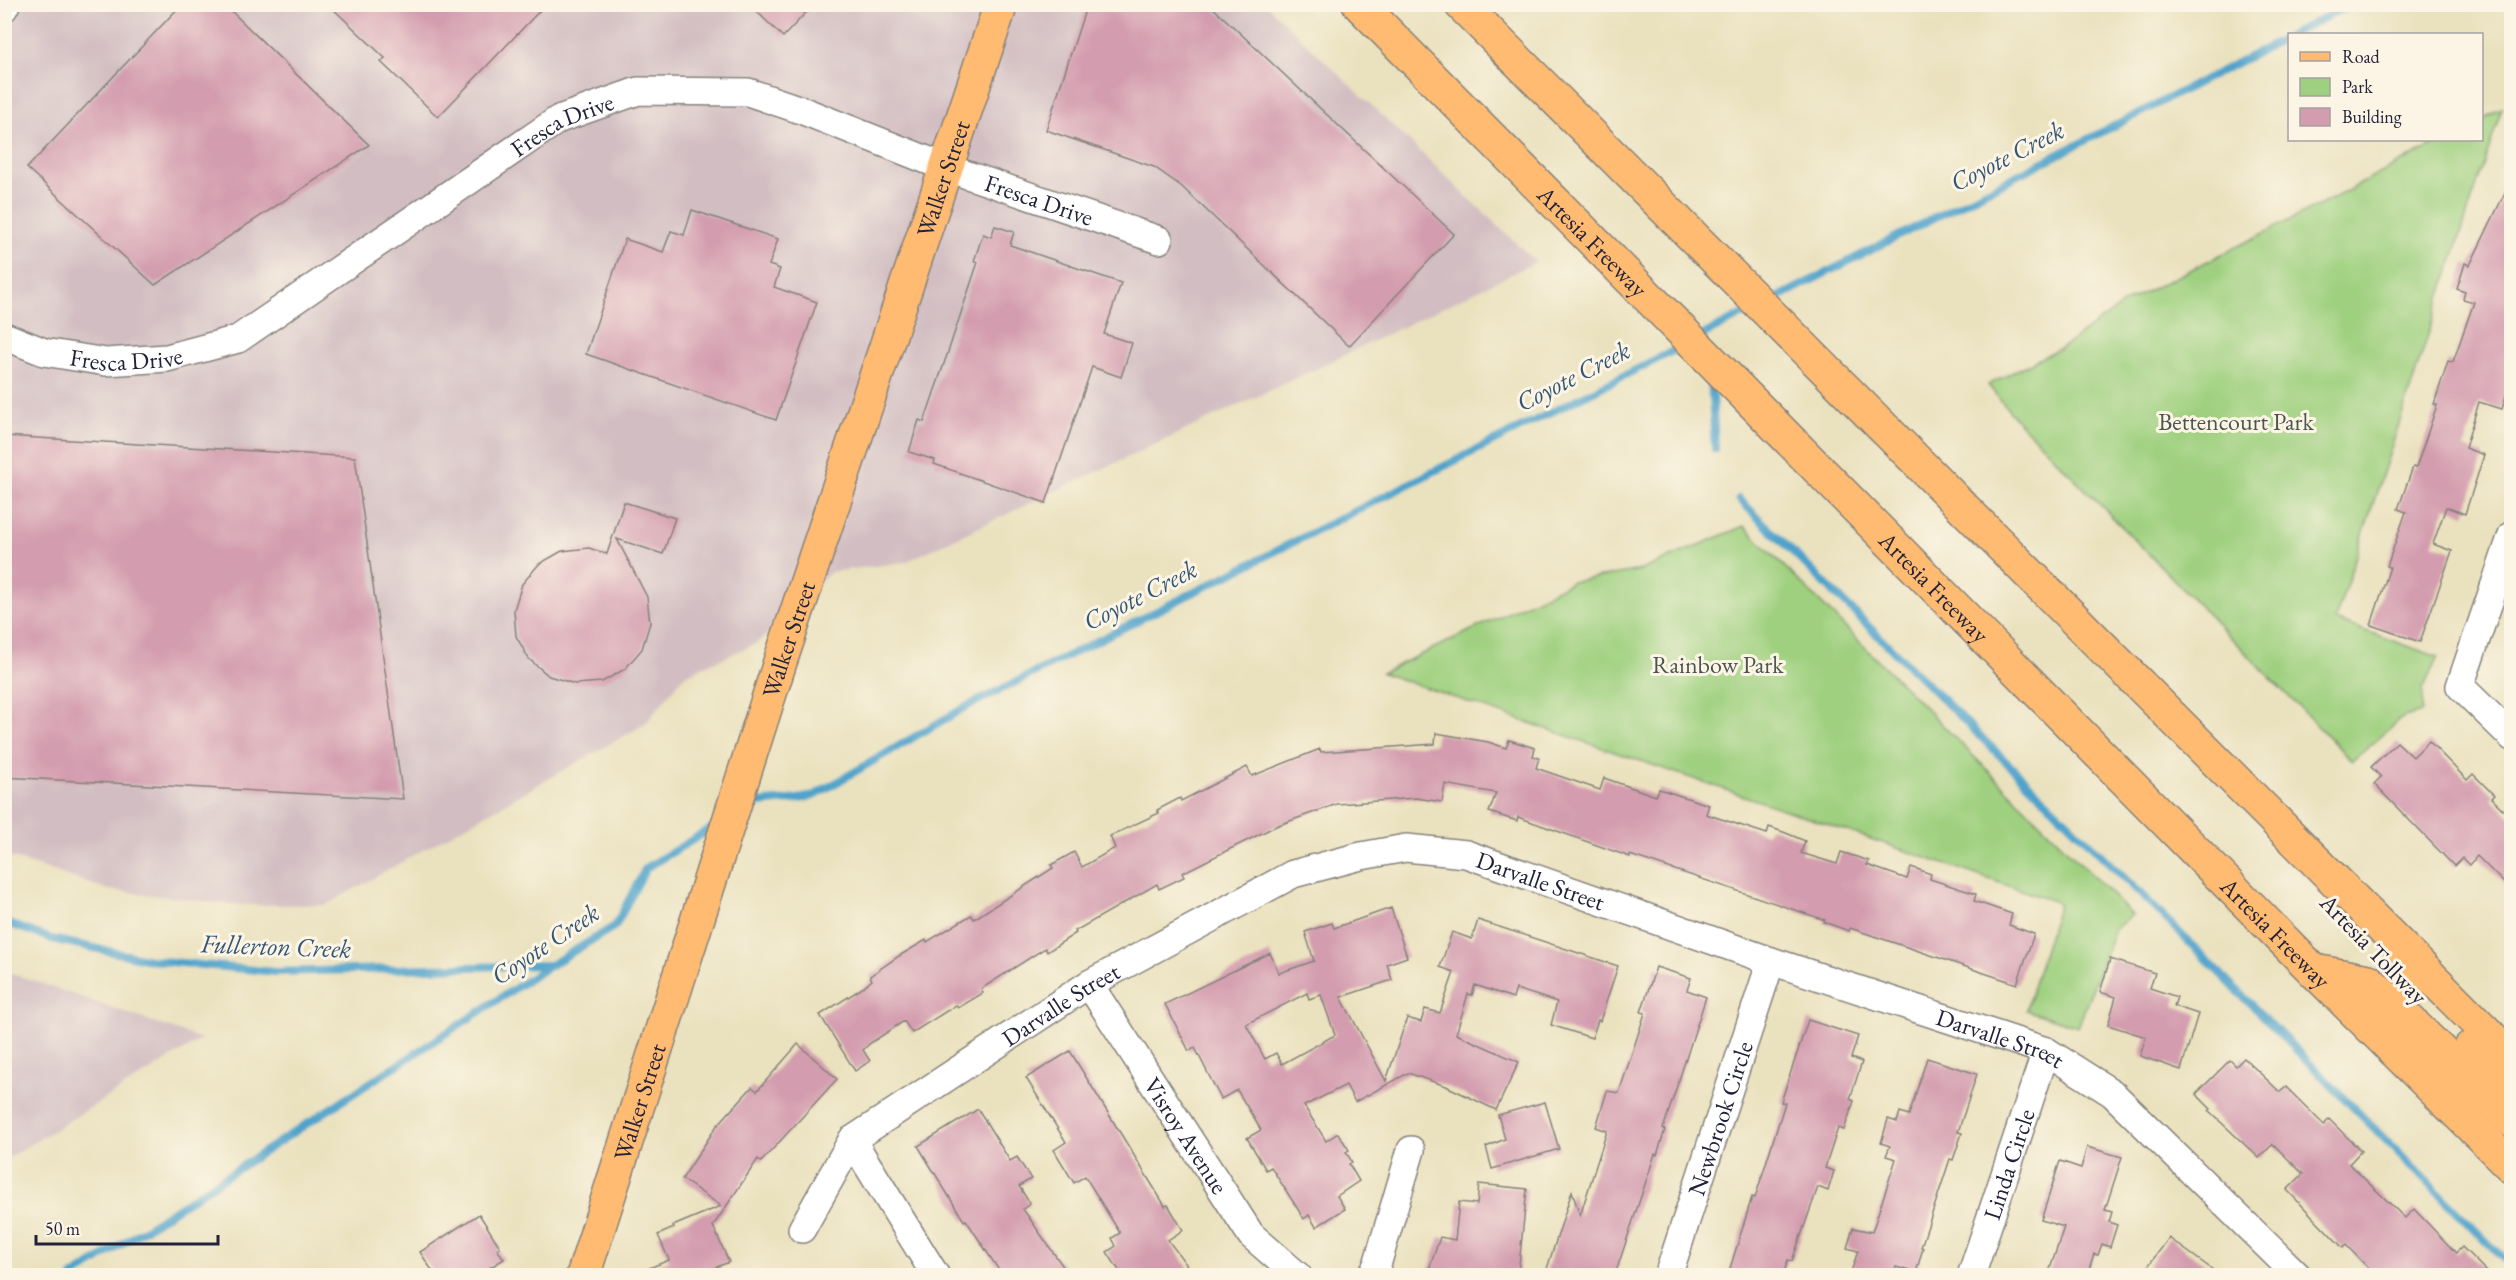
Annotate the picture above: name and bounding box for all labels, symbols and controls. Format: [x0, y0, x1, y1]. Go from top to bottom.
legend [2288, 33, 2483, 141]
text: Road [2342, 45, 2381, 68]
text: Park [2342, 75, 2373, 98]
street label: Fresca Drive [504, 85, 618, 163]
text: Building [2342, 105, 2402, 128]
water label: Coyote Creek [1944, 113, 2070, 199]
street label: Walker Street [908, 116, 977, 241]
street label: Fresca Drive [981, 167, 1098, 232]
street label: Artesia Freeway [1531, 178, 1655, 304]
water label: Coyote Creek [1510, 333, 1636, 419]
street label: Fresca Drive [68, 339, 186, 378]
park label: Bettencourt Park [2158, 406, 2315, 437]
street label: Artesia Freeway [1872, 524, 1997, 649]
water label: Coyote Creek [1077, 552, 1203, 638]
street label: Walker Street [754, 576, 822, 701]
park label: Rainbow Park [1652, 649, 1784, 680]
street label: Darvalle Street [1472, 843, 1609, 917]
street label: Artesia Freeway [2214, 870, 2338, 995]
street label: Artesia Tollway [2313, 886, 2435, 1011]
water label: Coyote Creek [484, 895, 606, 993]
water label: Fullerton Creek [199, 926, 352, 966]
street label: Darvalle Street [995, 955, 1125, 1053]
street label: Darvalle Street [1932, 1001, 2071, 1075]
street label: Newbrook Circle [1680, 1037, 1759, 1199]
street label: Walker Street [606, 1039, 672, 1164]
street label: Visroy Avenue [1138, 1071, 1236, 1199]
street label: Linda Circle [1975, 1105, 2041, 1224]
scale bar [36, 1208, 218, 1246]
text: 50 m [45, 1217, 80, 1240]

